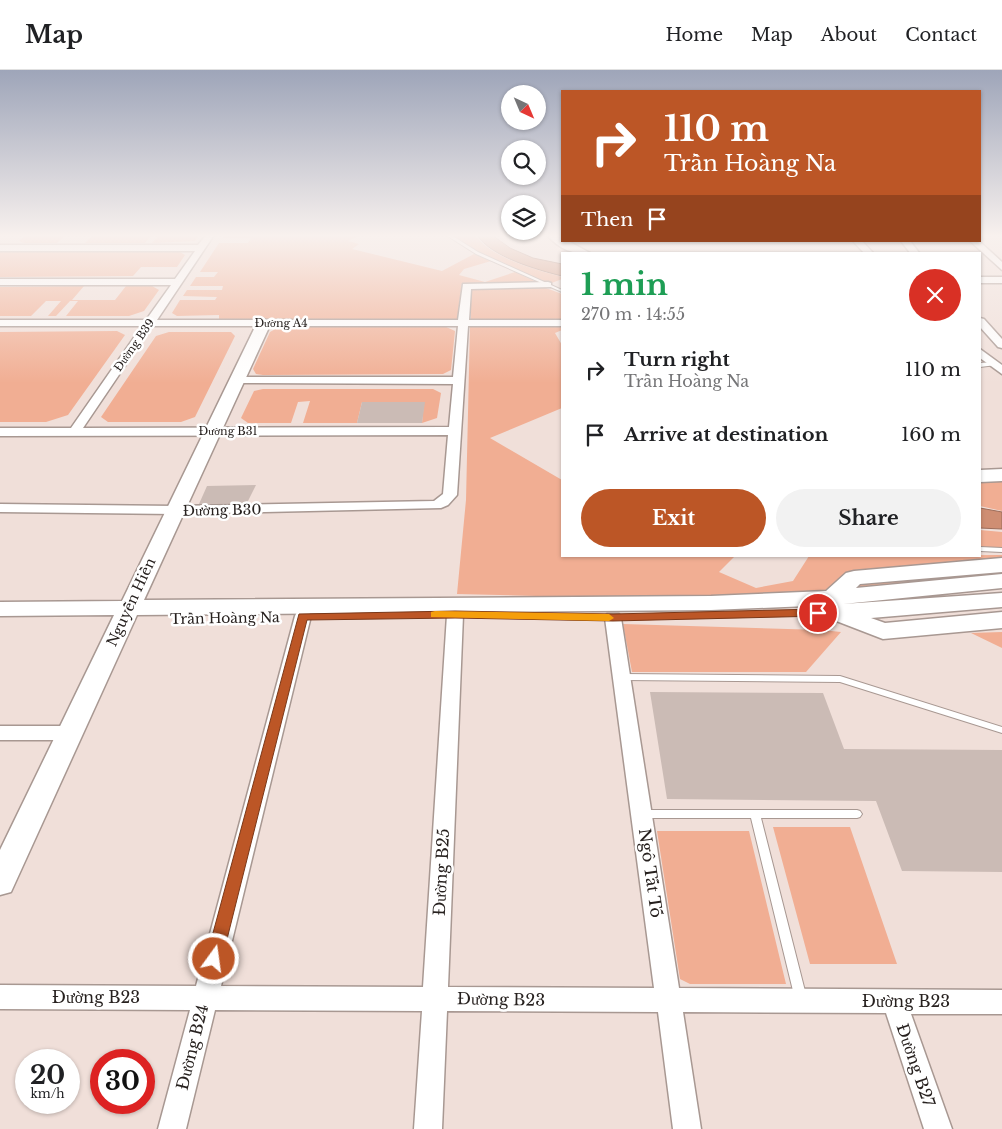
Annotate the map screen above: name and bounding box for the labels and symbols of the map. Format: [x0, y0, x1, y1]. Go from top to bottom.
north arrow [501, 85, 546, 130]
street label: Đường B39 [111, 316, 157, 374]
street label: Đường A4 [254, 316, 308, 330]
street label: Đường B31 [199, 424, 257, 438]
street label: Đường B30 [183, 500, 261, 520]
street label: Nguyễn Hiền [103, 555, 160, 649]
pin [797, 592, 839, 634]
street label: Trần Hoàng Na [170, 608, 280, 628]
street label: Ngô Tất Tố [635, 827, 667, 919]
street label: Đường B25 [429, 828, 453, 916]
position arrow [187, 932, 239, 984]
street label: Đường B23 [52, 987, 140, 1007]
street label: Đường B23 [457, 988, 545, 1010]
street label: Đường B23 [862, 991, 950, 1011]
street label: Đường B24 [172, 1002, 212, 1092]
street label: Đường B27 [892, 1021, 940, 1110]
speed limit sign: 30 [90, 1049, 155, 1114]

